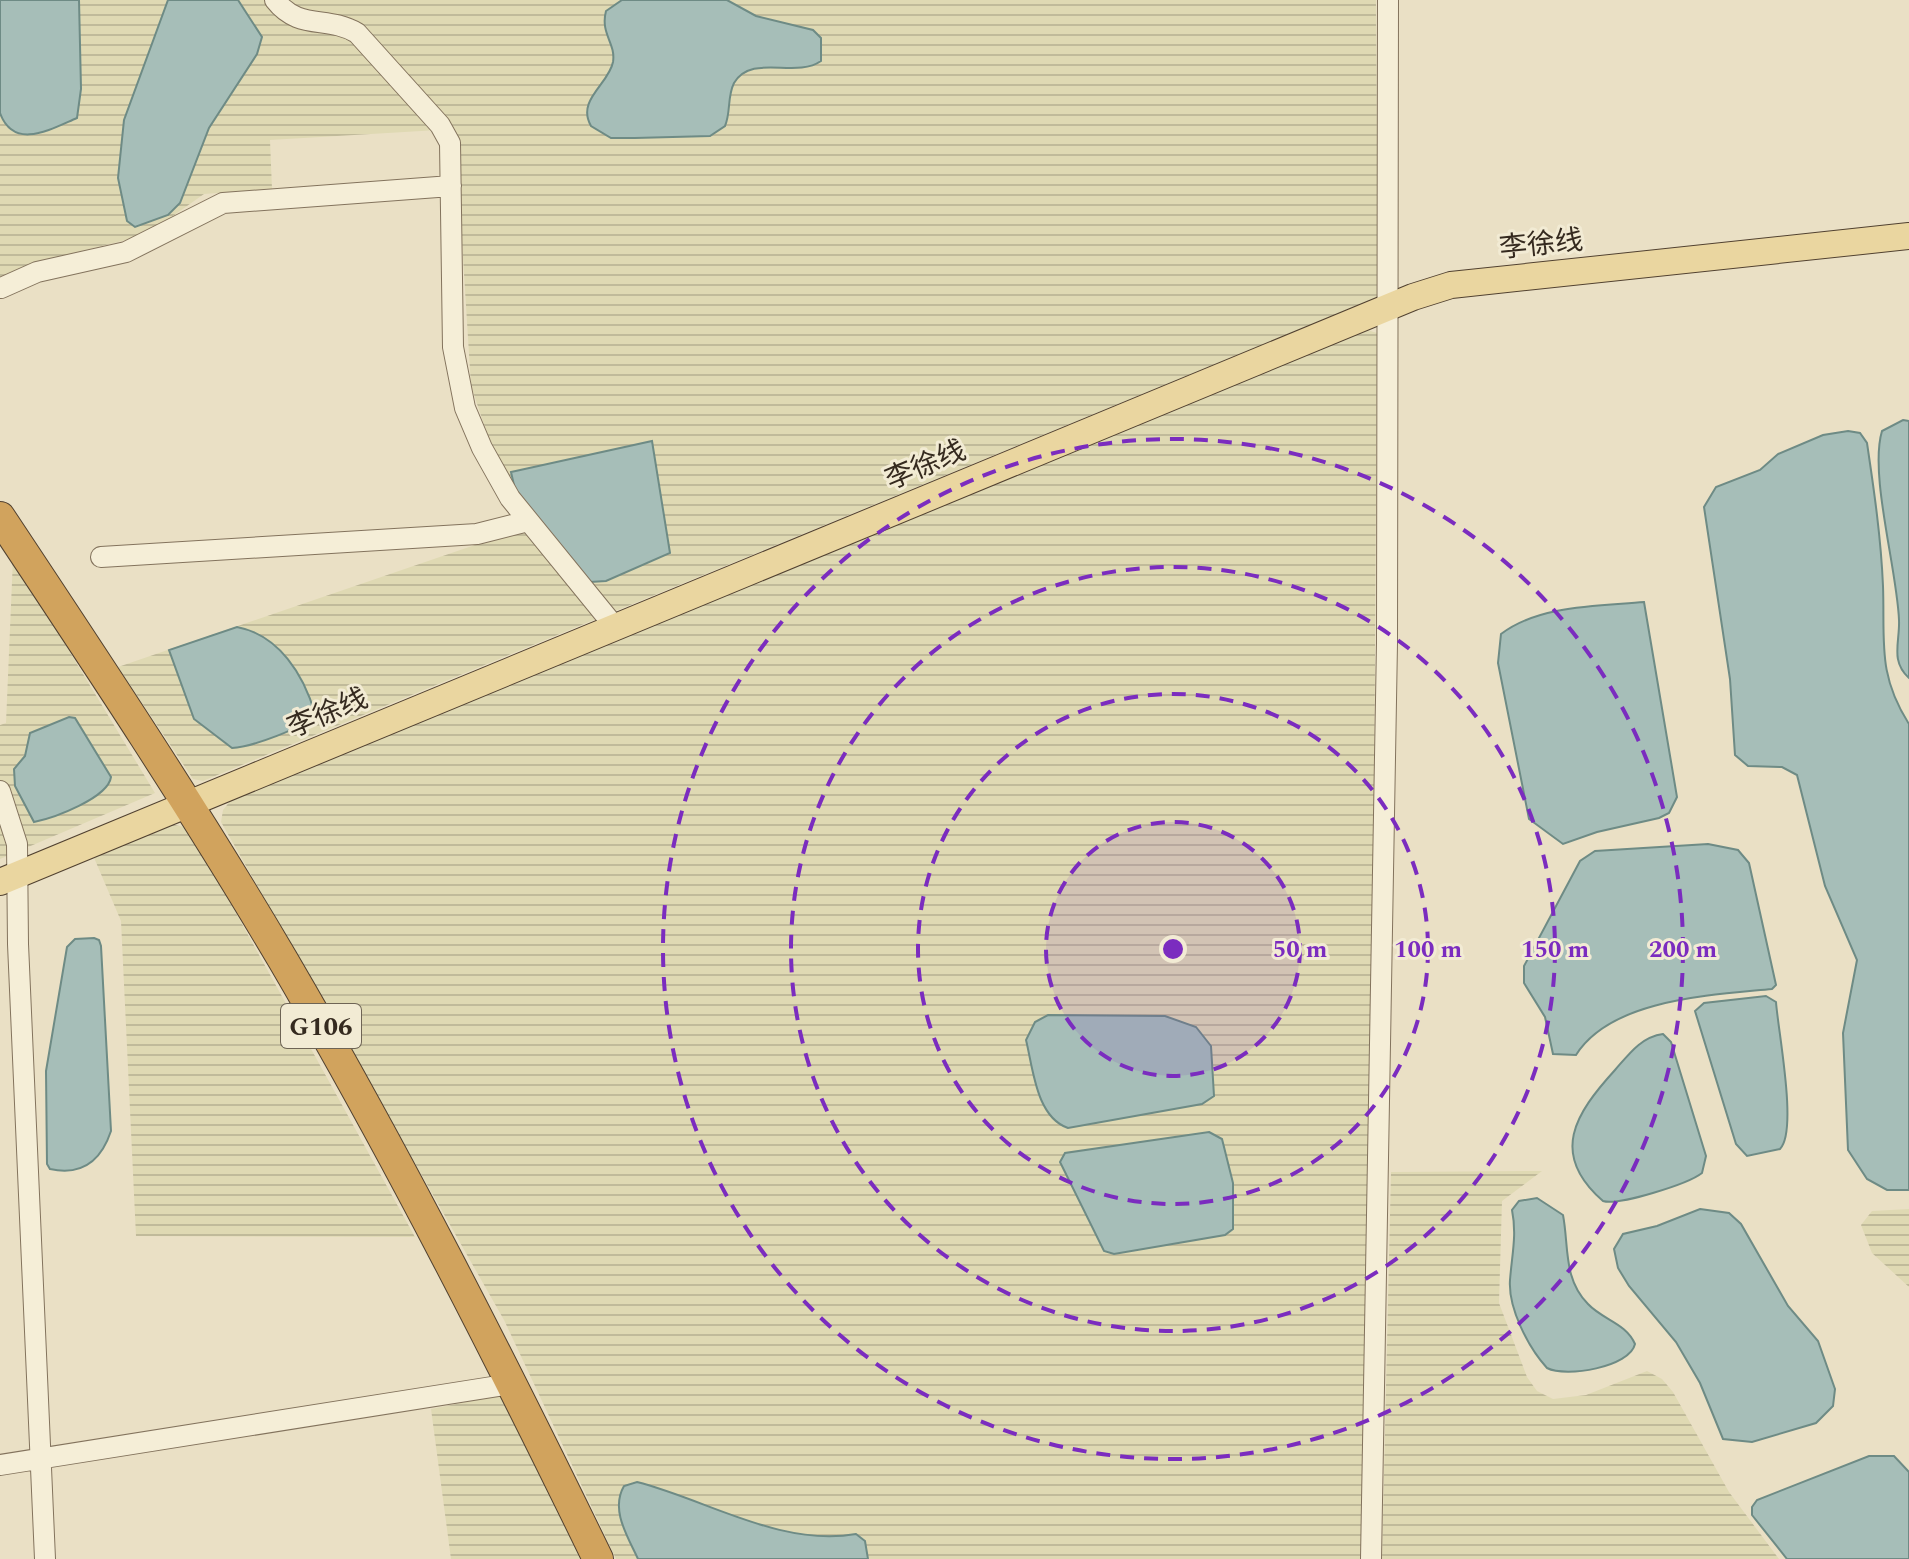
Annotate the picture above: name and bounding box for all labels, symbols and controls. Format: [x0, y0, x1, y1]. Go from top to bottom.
street label: 李徐线 [1497, 219, 1585, 270]
street label: 李徐线 [879, 429, 973, 502]
street label: 李徐线 [281, 677, 375, 750]
text: 50 m [1273, 932, 1328, 968]
text: 100 m [1394, 932, 1462, 968]
text: 150 m [1521, 932, 1589, 968]
text: 200 m [1649, 932, 1717, 968]
centre of rings [1159, 935, 1187, 963]
road number: G106 [281, 1004, 361, 1048]

